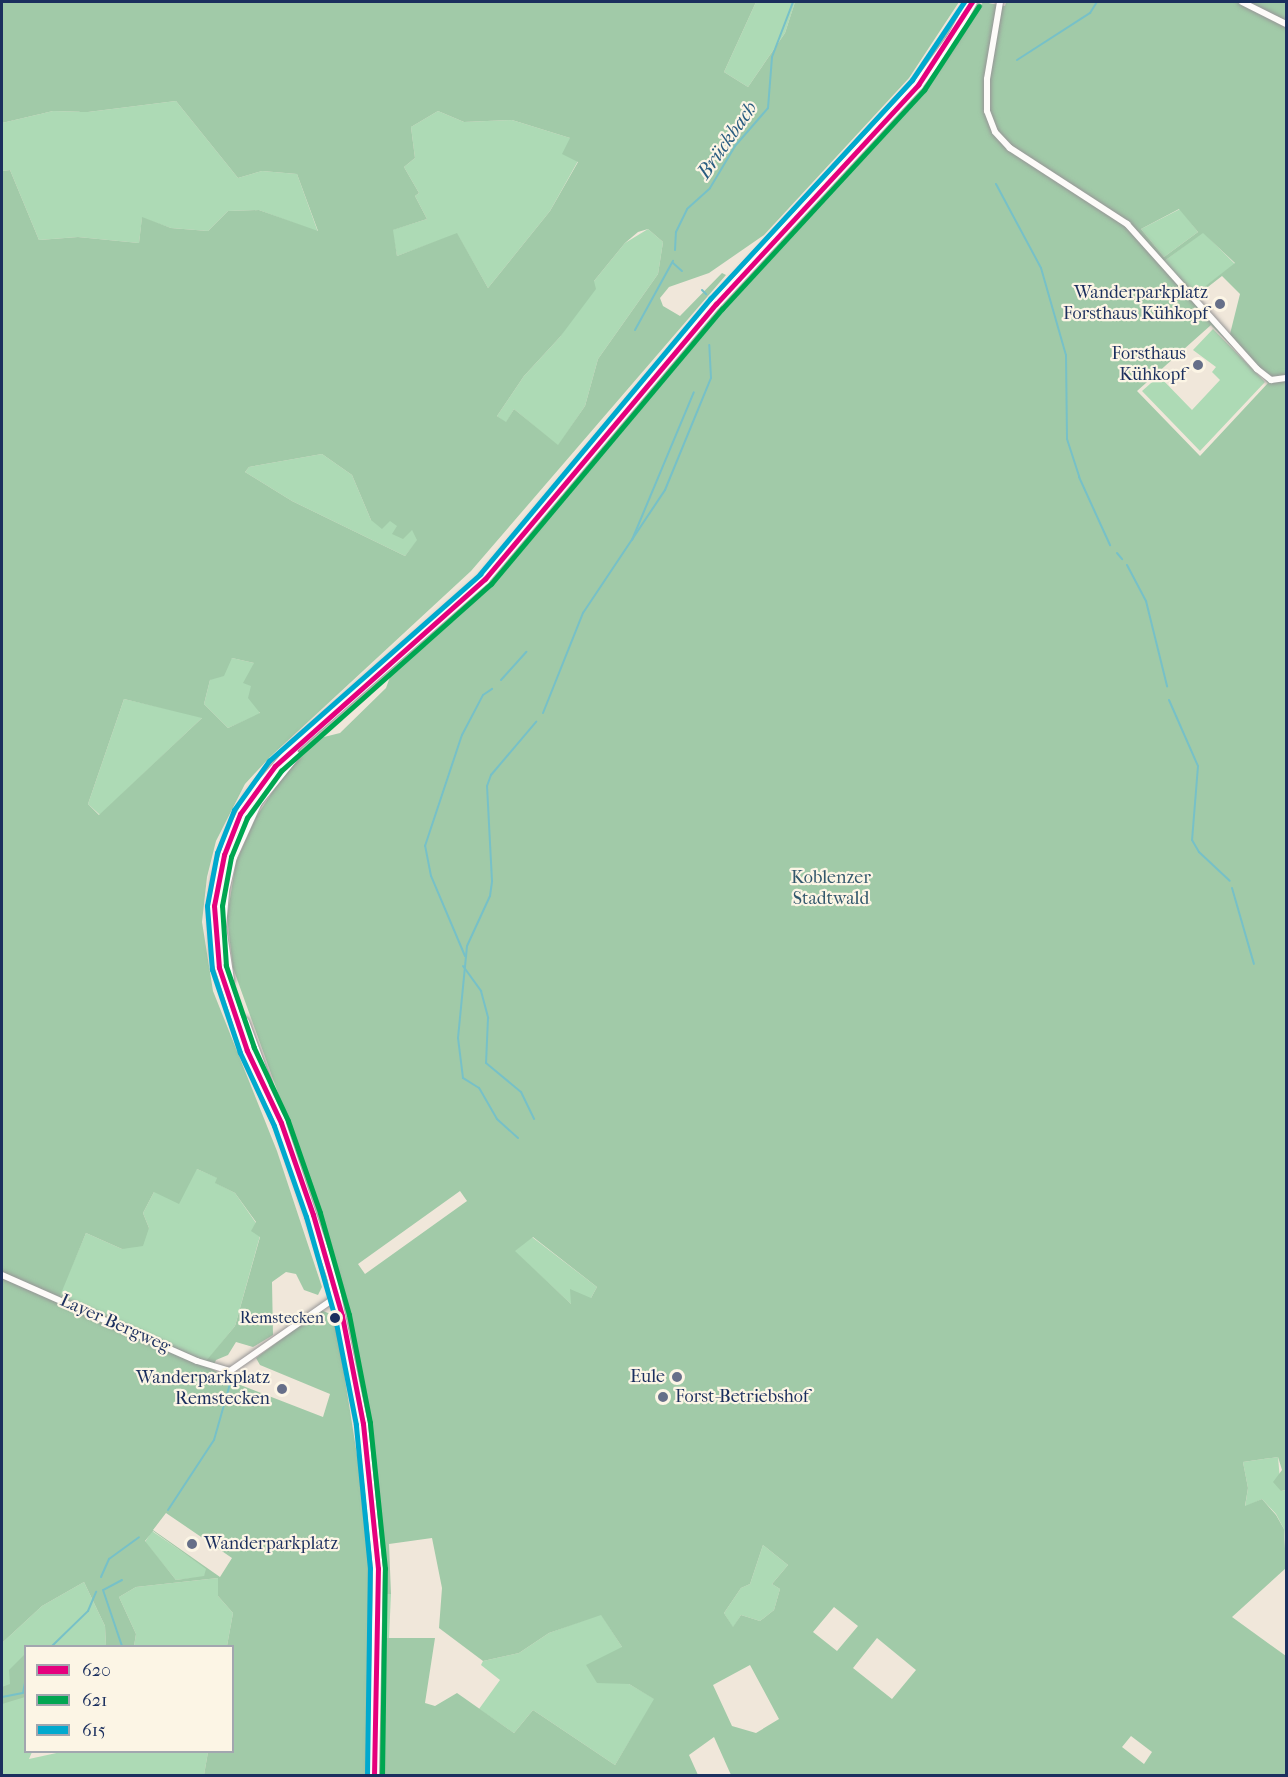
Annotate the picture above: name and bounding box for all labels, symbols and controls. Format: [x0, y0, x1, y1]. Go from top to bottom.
water label: Brückbach [692, 97, 762, 183]
place label: Wanderparkplatz Forsthaus Kühkopf [1063, 283, 1208, 326]
marker: Wanderparkplatz Forsthaus Kühkopf [1213, 297, 1227, 311]
place label: Forsthaus Kühkopf [1111, 344, 1186, 386]
marker: Forsthaus Kühkopf [1191, 358, 1205, 372]
park label: Koblenzer Stadtwald [791, 868, 871, 910]
street label: Layer Bergweg [57, 1290, 173, 1358]
place label: Remstecken [240, 1308, 324, 1328]
marker: Remstecken [329, 1312, 341, 1324]
place label: Eule [630, 1366, 665, 1388]
place label: Wanderparkplatz Remstecken [136, 1368, 270, 1410]
marker: Eule [670, 1370, 684, 1384]
marker: Wanderparkplatz Remstecken [275, 1382, 289, 1396]
place label: Forst-Betriebshof [675, 1386, 809, 1408]
marker: Forst-Betriebshof [656, 1390, 670, 1404]
place label: Wanderparkplatz [204, 1533, 338, 1555]
marker: Wanderparkplatz [185, 1537, 199, 1551]
legend [24, 1645, 234, 1753]
text: 620 [82, 1660, 111, 1681]
text: 621 [82, 1690, 107, 1711]
text: 615 [82, 1720, 106, 1741]

